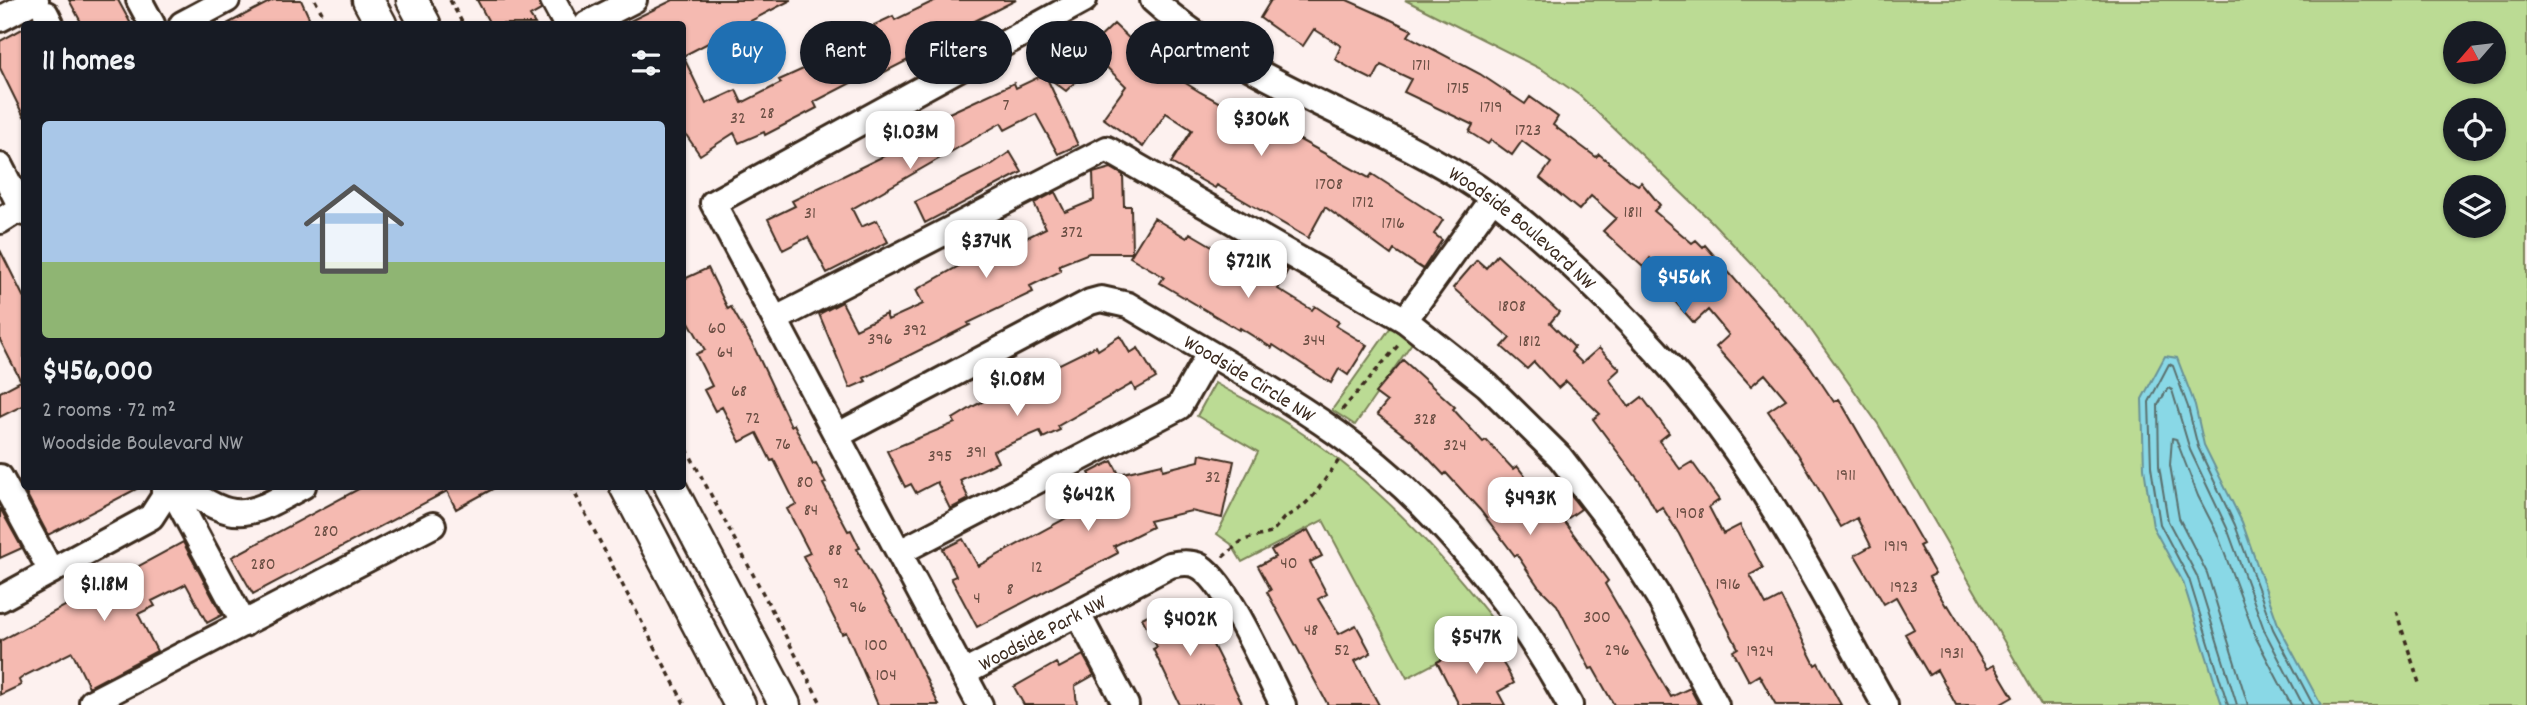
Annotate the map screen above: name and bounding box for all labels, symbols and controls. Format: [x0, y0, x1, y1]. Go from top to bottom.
chip: Buy [707, 21, 786, 84]
chip: Rent [800, 21, 891, 84]
chip: Filters [905, 21, 1012, 84]
chip: New [1026, 21, 1112, 84]
chip: Apartment [1126, 21, 1274, 84]
north arrow [2443, 21, 2506, 84]
map controls [2443, 21, 2506, 238]
text: 11 homes [42, 42, 136, 85]
icon: filters [627, 44, 665, 82]
house number: 1711 [1412, 54, 1430, 79]
house number: 1715 [1446, 77, 1470, 102]
house number: 7 [1003, 94, 1010, 119]
house number: 1719 [1479, 96, 1503, 121]
button: locate [2443, 98, 2506, 161]
pin: $306K [1212, 99, 1310, 158]
house number: 28 [759, 102, 775, 127]
text: $306K [1233, 104, 1289, 137]
house number: 32 [730, 107, 746, 132]
pin: $1.03M [853, 111, 967, 171]
text: $1.03M [882, 117, 938, 150]
house number: 1723 [1515, 119, 1541, 144]
street label: Woodside Boulevard NW [1442, 160, 1602, 299]
icon: home [291, 166, 417, 292]
house number: 1708 [1315, 173, 1343, 198]
button: layers [2443, 175, 2506, 238]
house number: 1712 [1352, 191, 1374, 216]
house number: 1811 [1623, 201, 1643, 226]
house number: 31 [804, 202, 816, 227]
house number: 1716 [1381, 212, 1405, 237]
pin: $374K [937, 220, 1035, 280]
house number: 372 [1061, 221, 1083, 246]
text: $374K [961, 226, 1011, 259]
pin: $721K [1199, 240, 1297, 300]
text: $721K [1225, 246, 1271, 279]
pin: $456K [1635, 256, 1733, 316]
text: $456K [1657, 262, 1711, 295]
house number: 1808 [1498, 295, 1526, 320]
house number: 60 [708, 317, 726, 342]
house number: 392 [903, 319, 927, 344]
house number: 396 [867, 328, 893, 353]
street label: Woodside Circle NW [1177, 329, 1321, 432]
house number: 344 [1303, 329, 1325, 354]
house number: 1812 [1519, 330, 1541, 355]
house number: 64 [717, 341, 733, 366]
text: $456,000 [42, 352, 153, 395]
pin: $1.08M [960, 358, 1074, 418]
text: $1.08M [989, 364, 1045, 397]
house number: 68 [731, 380, 747, 405]
text: 2 rooms · 72 m² [42, 395, 176, 428]
house number: 72 [746, 407, 760, 432]
house number: 328 [1413, 408, 1437, 433]
text: Woodside Boulevard NW [42, 428, 243, 461]
house number: 76 [775, 433, 791, 458]
house number: 324 [1443, 434, 1467, 459]
house number: 391 [966, 441, 986, 466]
house number: 395 [928, 445, 952, 470]
house number: 1911 [1836, 464, 1856, 489]
house number: 32 [1205, 466, 1221, 491]
house number: 80 [796, 471, 814, 496]
pin: $642K [1039, 474, 1137, 533]
pin: $493K [1481, 477, 1579, 537]
text: $642K [1061, 479, 1115, 512]
text: $493K [1504, 483, 1556, 516]
house number: 84 [804, 499, 818, 524]
house number: 1908 [1675, 502, 1705, 527]
house number: 280 [314, 520, 338, 545]
house number: 1919 [1884, 535, 1908, 560]
house number: 88 [828, 539, 842, 564]
house number: 40 [1280, 552, 1298, 577]
house number: 280 [251, 553, 275, 578]
house number: 12 [1031, 556, 1043, 581]
pin: $1.18M [47, 564, 161, 623]
text: $1.18M [80, 569, 128, 602]
house number: 92 [833, 572, 849, 597]
house number: 1916 [1716, 573, 1740, 598]
house number: 1923 [1890, 576, 1918, 601]
house number: 8 [1006, 578, 1014, 603]
house number: 4 [973, 587, 981, 612]
street label: Woodside Park NW [974, 588, 1113, 681]
house number: 96 [849, 596, 867, 621]
pin: $402K [1141, 598, 1239, 658]
text: $402K [1163, 604, 1217, 637]
house number: 300 [1583, 606, 1611, 631]
pin: $547K [1427, 616, 1525, 676]
house number: 48 [1304, 619, 1318, 644]
text: $547K [1450, 622, 1502, 655]
house number: 100 [864, 634, 888, 659]
house number: 52 [1334, 639, 1350, 664]
house number: 296 [1605, 639, 1629, 664]
house number: 1924 [1746, 640, 1774, 665]
house number: 1931 [1940, 642, 1964, 667]
house number: 104 [875, 664, 897, 689]

